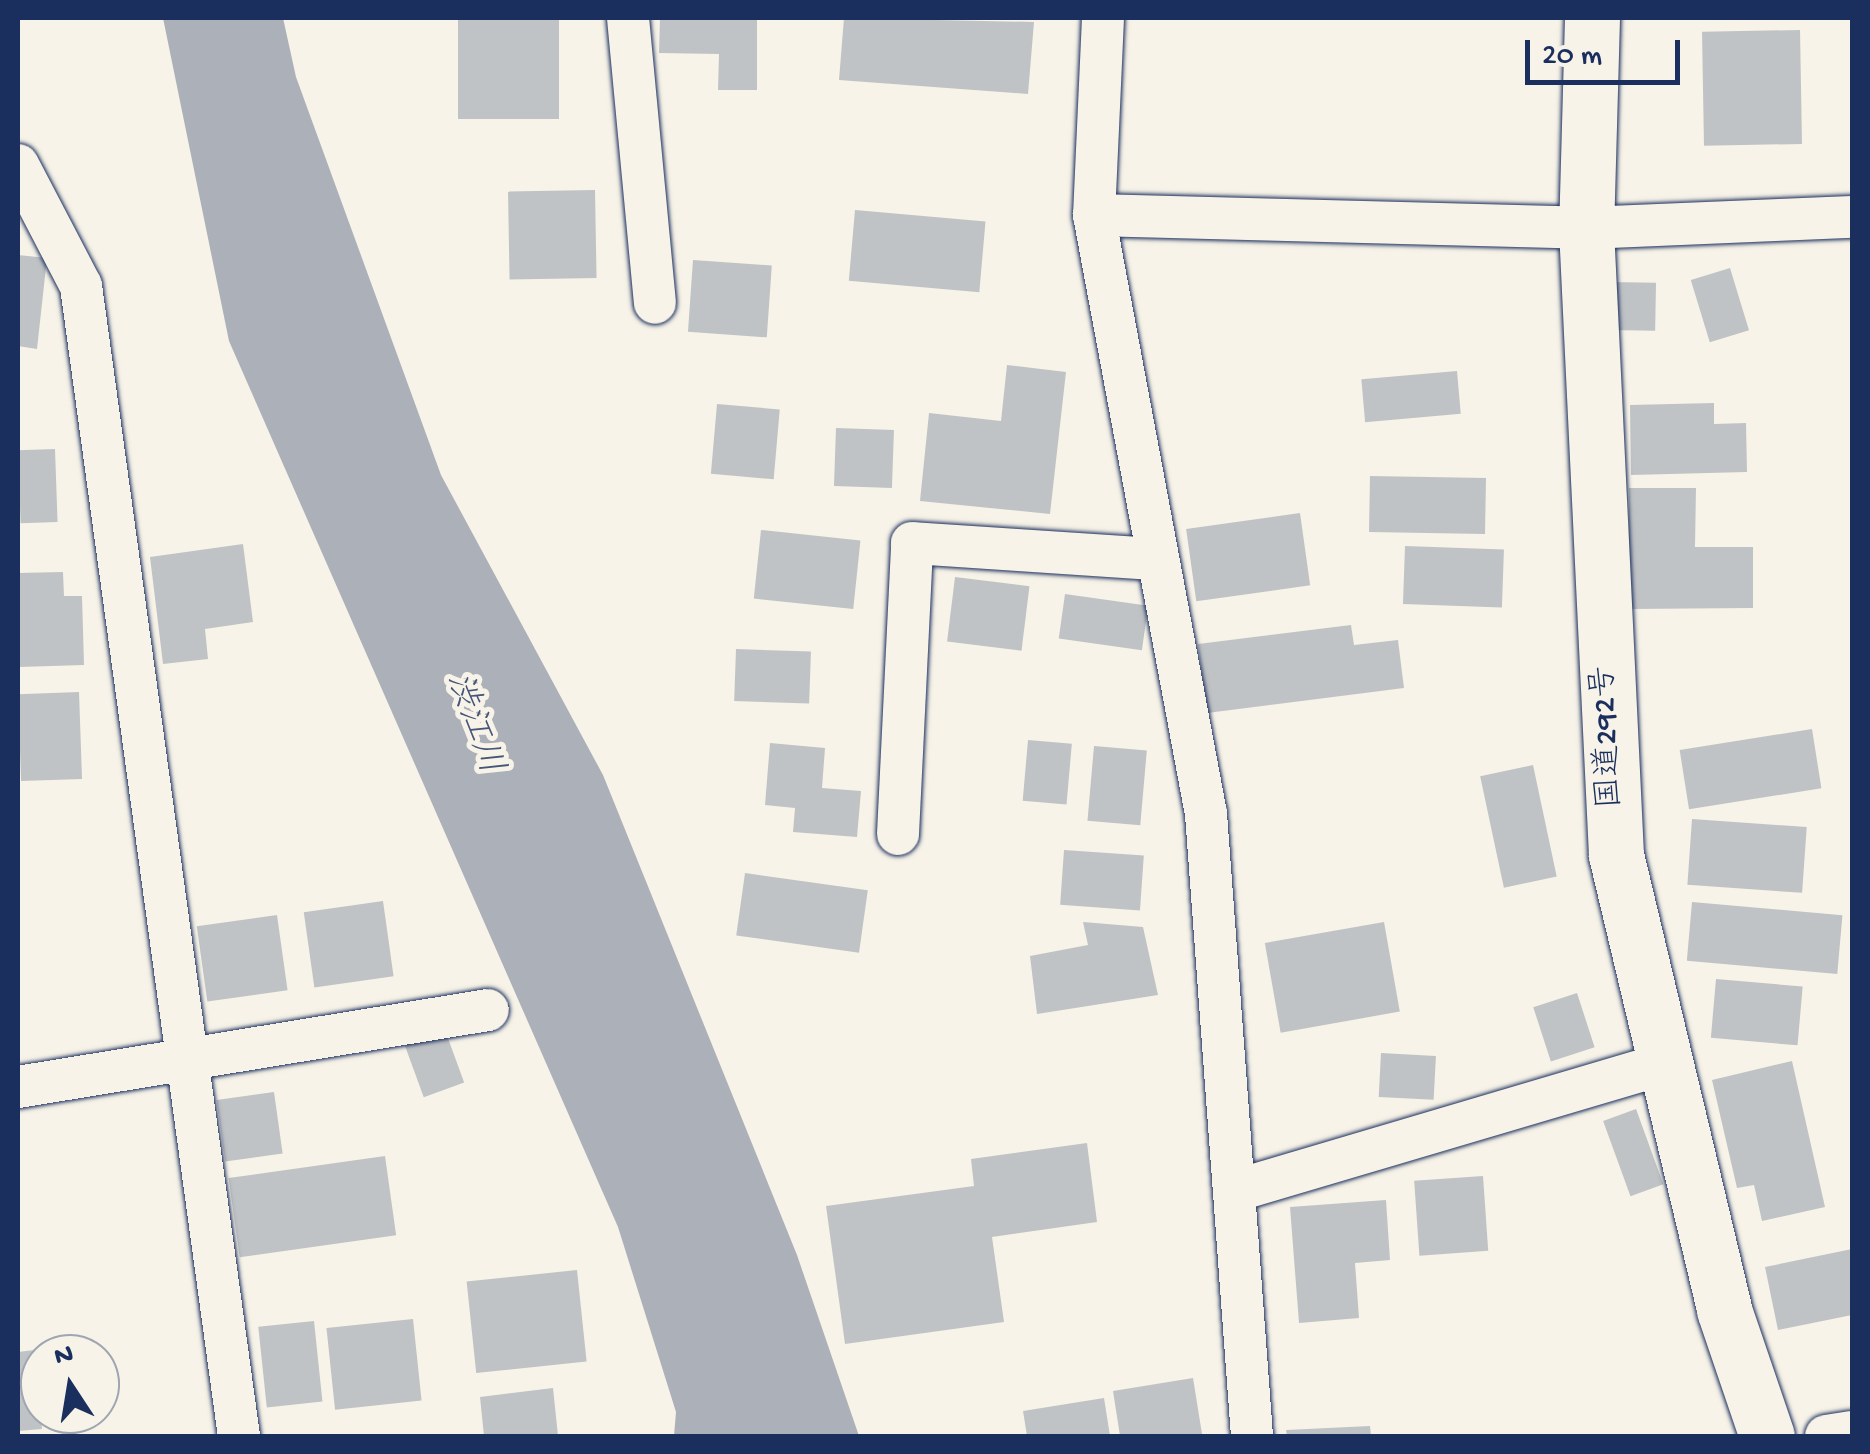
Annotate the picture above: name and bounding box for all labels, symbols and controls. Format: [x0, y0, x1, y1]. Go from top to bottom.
scale bar [1530, 20, 1685, 82]
text: 20 m [1542, 40, 1602, 75]
street label: 国道292号 [1586, 664, 1632, 810]
water label: 渋江川 [434, 667, 510, 781]
north arrow [20, 1334, 120, 1434]
text: N [52, 1338, 76, 1374]

